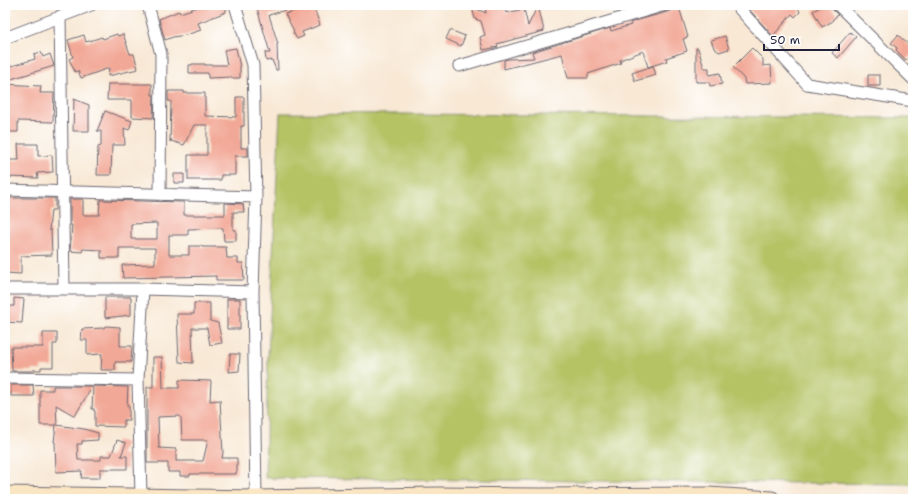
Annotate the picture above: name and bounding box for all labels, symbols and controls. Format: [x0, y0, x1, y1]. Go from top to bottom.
scale bar [764, 26, 839, 52]
text: 50 m [770, 32, 800, 48]

